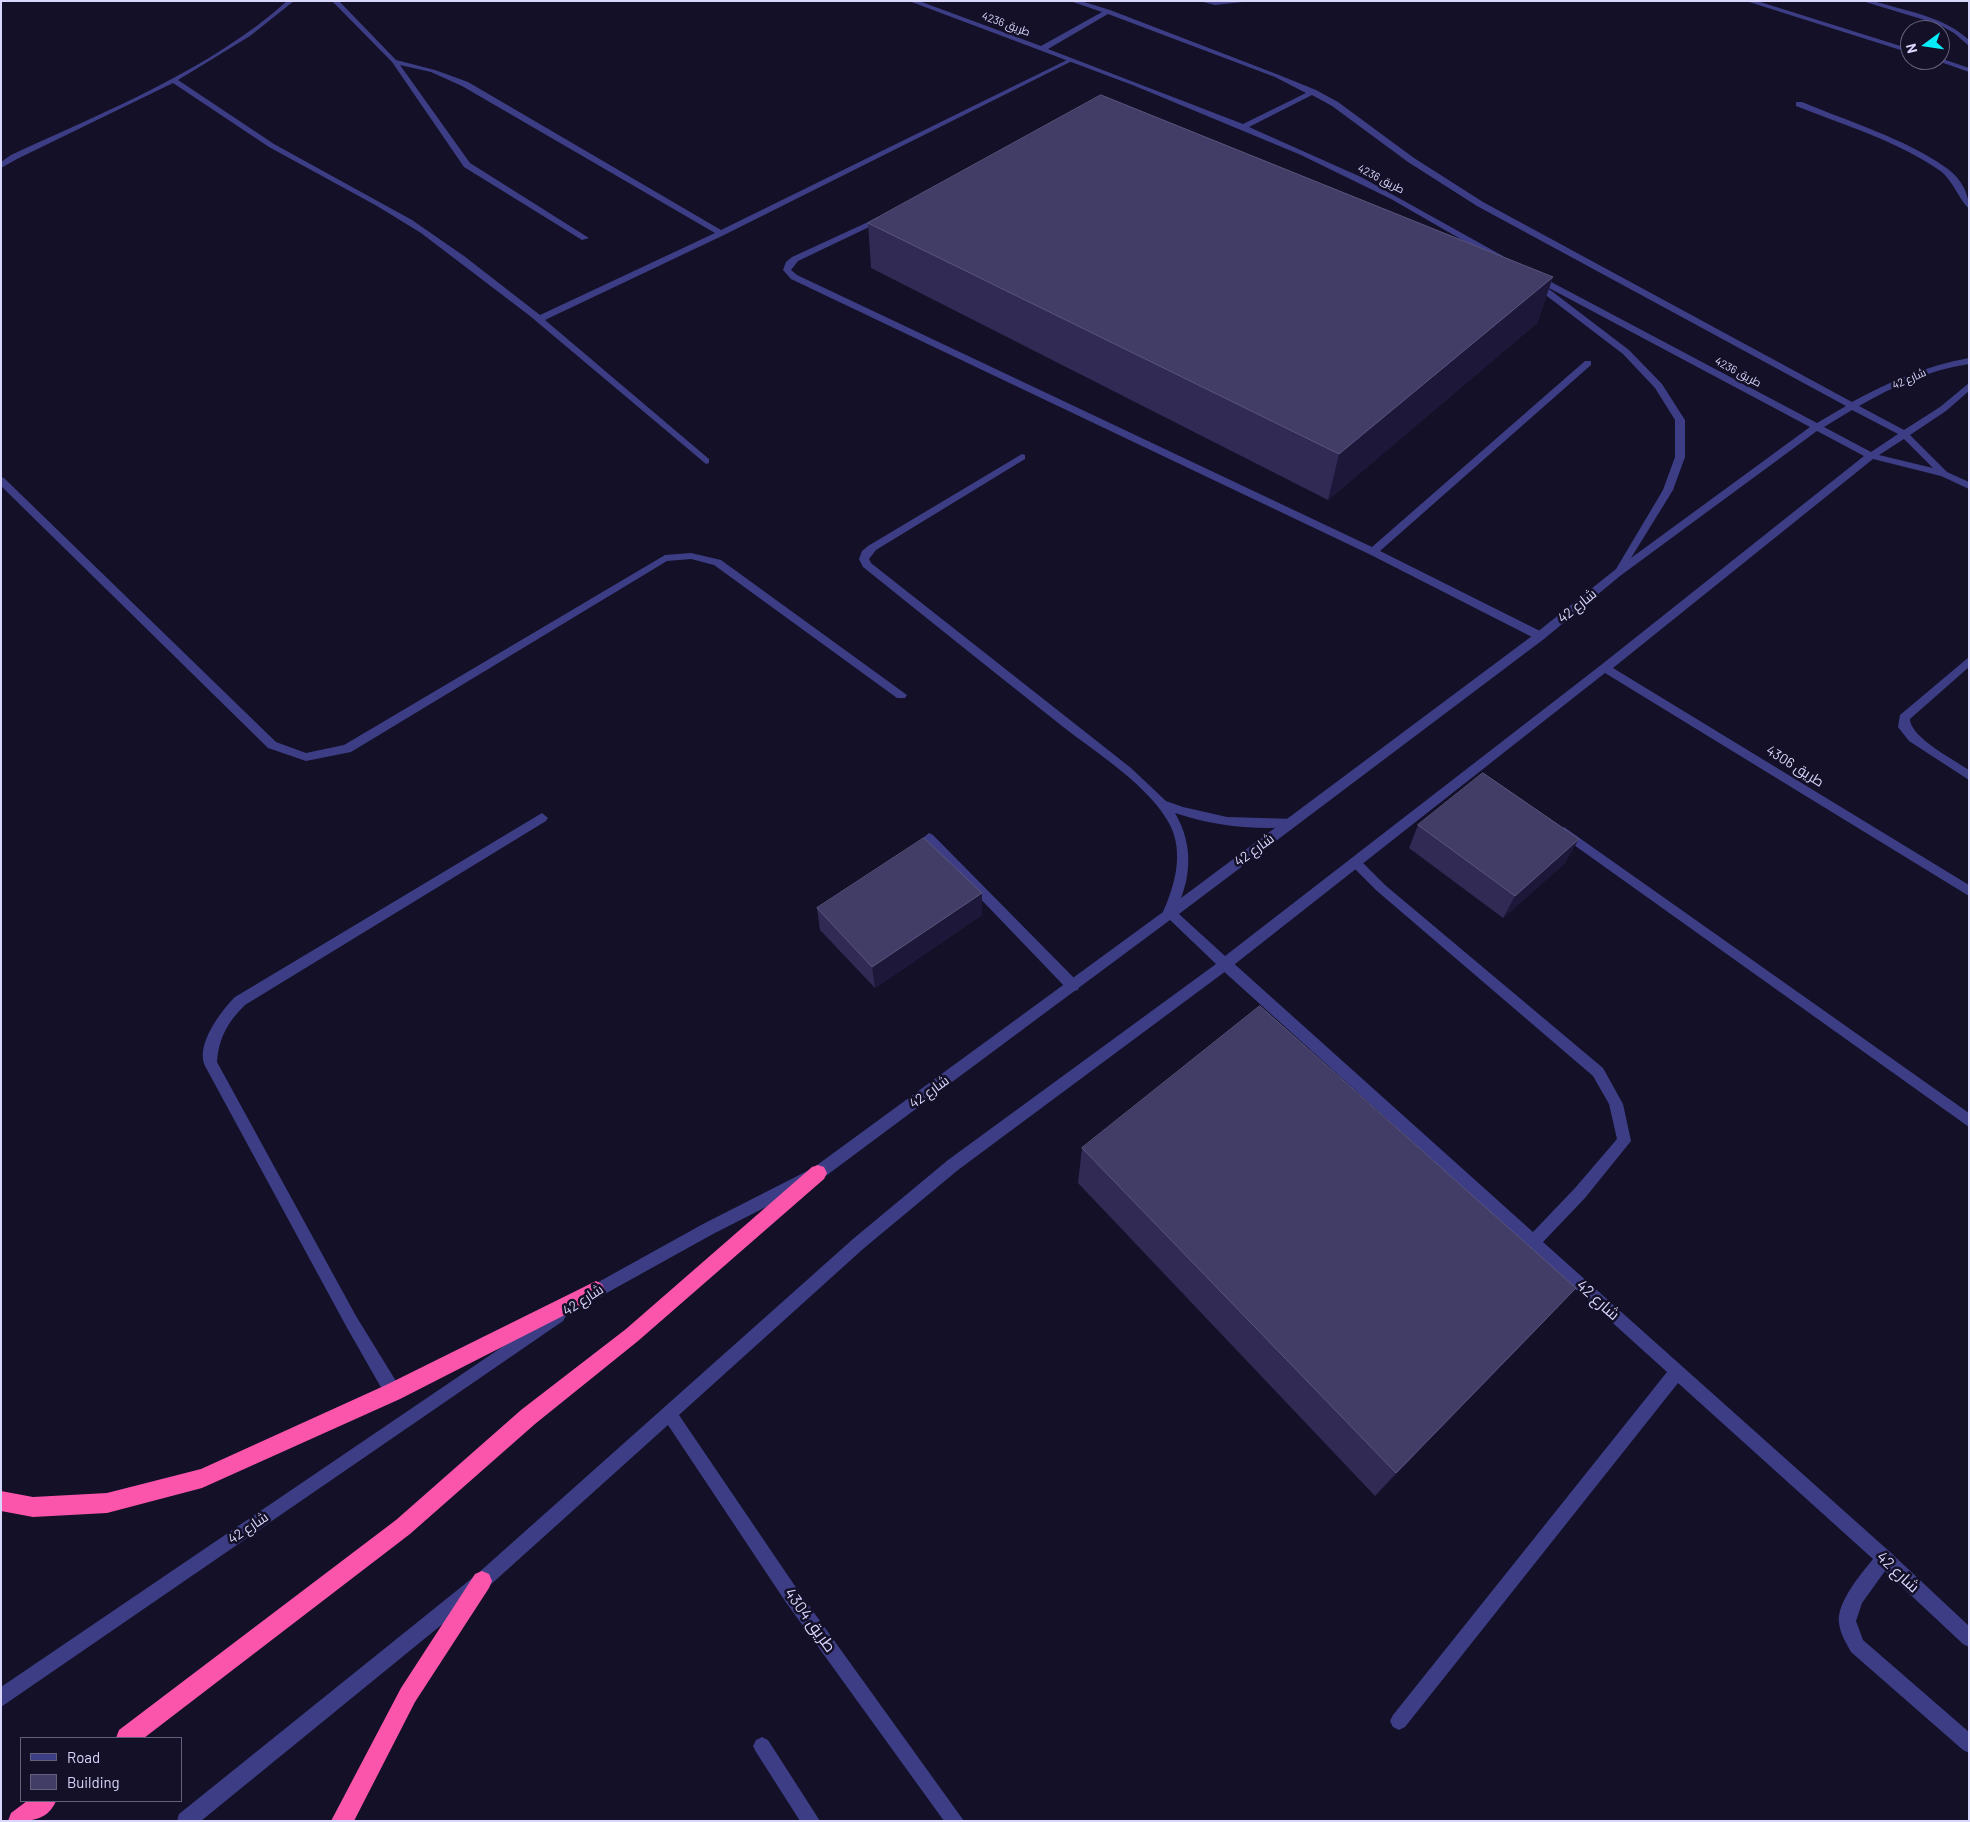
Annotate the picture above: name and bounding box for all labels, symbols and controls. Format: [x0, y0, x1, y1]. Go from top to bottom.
street label: طريق 4236 [980, 9, 1032, 39]
north arrow [1900, 20, 1950, 70]
text: N [1902, 42, 1920, 55]
street label: طريق 4236 [1355, 162, 1407, 196]
street label: طريق 4236 [1713, 354, 1763, 390]
street label: شارع 42 [1890, 366, 1928, 392]
street label: شارع 42 [1554, 585, 1600, 627]
street label: طريق 4306 [1763, 742, 1827, 790]
street label: شارع 42 [1231, 830, 1277, 870]
street label: شارع 42 [906, 1072, 952, 1112]
street label: شارع 42 [1572, 1276, 1624, 1324]
street label: شارع 42 [559, 1281, 607, 1319]
street label: شارع 42 [225, 1508, 271, 1548]
street label: شارع 42 [1873, 1547, 1923, 1597]
street label: طريق 4304 [780, 1584, 840, 1656]
legend [20, 1737, 182, 1802]
text: Road [67, 1748, 100, 1766]
text: Building [67, 1773, 120, 1791]

